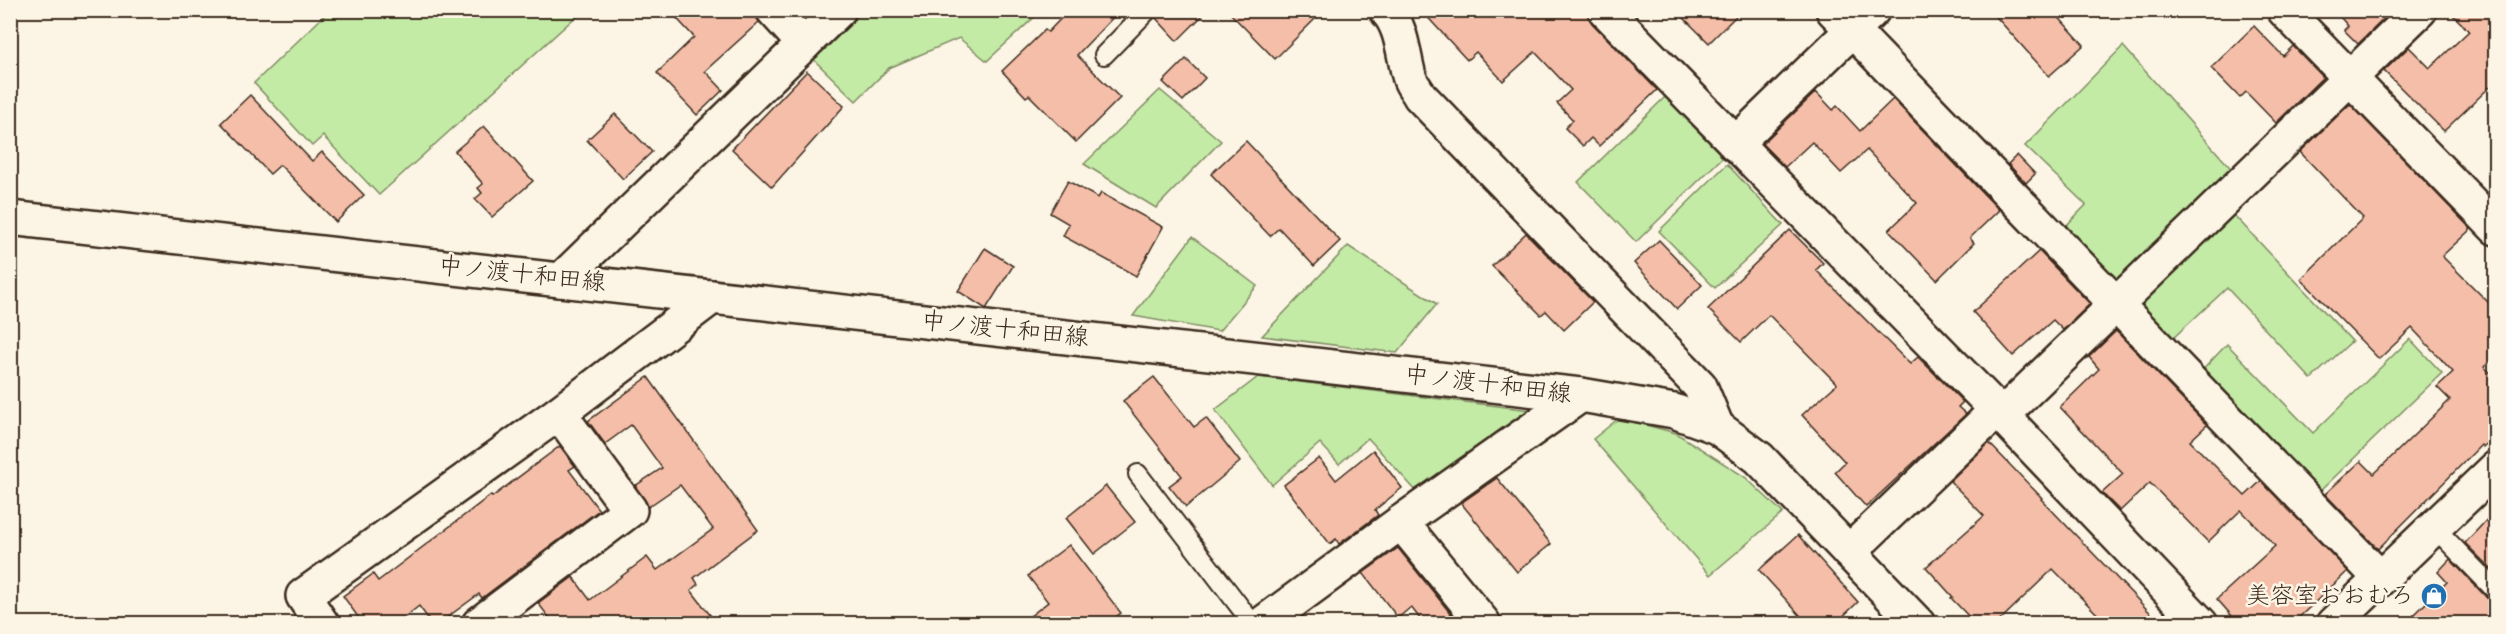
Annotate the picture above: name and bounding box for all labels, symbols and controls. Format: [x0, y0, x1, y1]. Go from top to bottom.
street label: 中ノ渡十和田線 [437, 251, 607, 299]
street label: 中ノ渡十和田線 [920, 306, 1090, 354]
street label: 中ノ渡十和田線 [1403, 359, 1573, 411]
place label: 美容室おおむろ [2246, 581, 2414, 612]
shop icon: 美容室おおむろ [2419, 581, 2449, 611]

